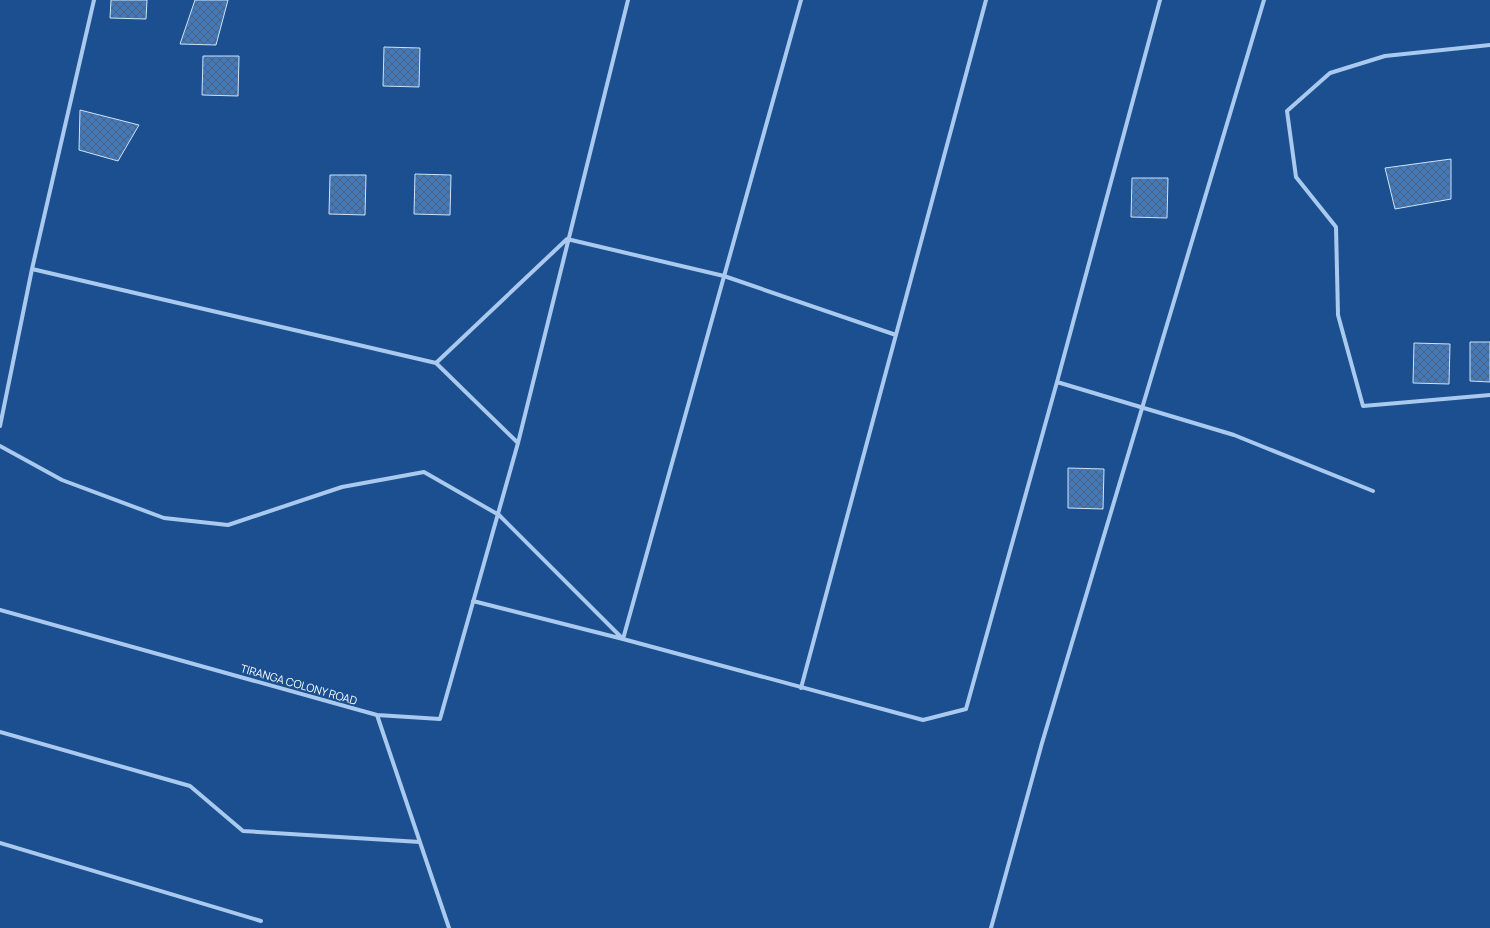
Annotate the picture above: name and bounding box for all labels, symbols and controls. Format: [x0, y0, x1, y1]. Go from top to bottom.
street label: TIRANGA COLONY ROAD [239, 660, 359, 708]

